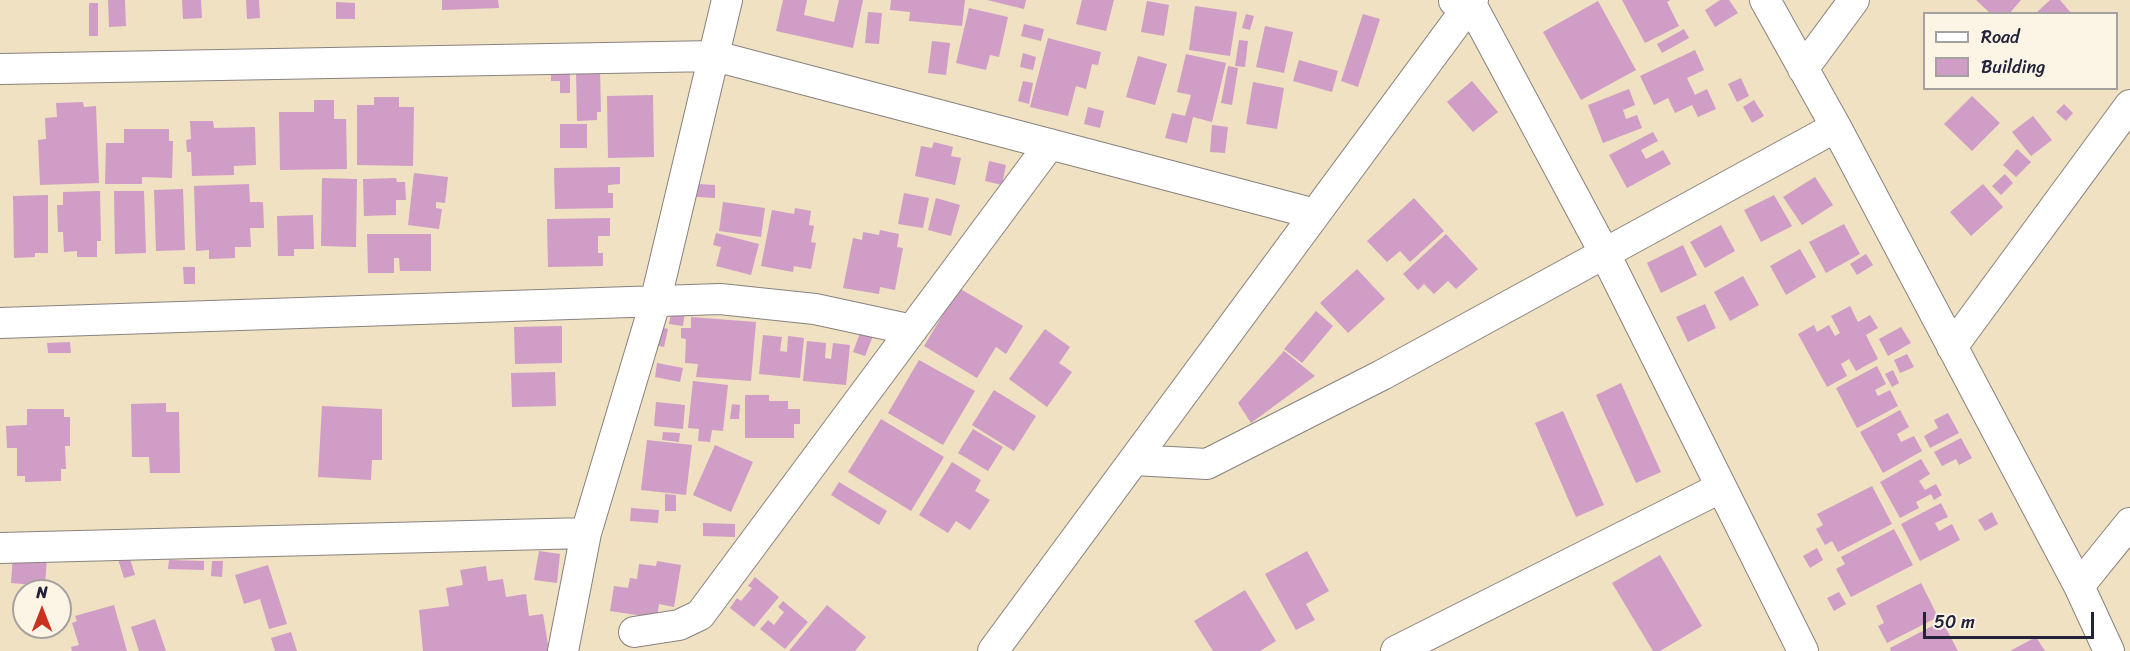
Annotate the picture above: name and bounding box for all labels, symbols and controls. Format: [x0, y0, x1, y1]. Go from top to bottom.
legend [1923, 12, 2118, 90]
text: Road [1981, 21, 2020, 53]
text: Building [1981, 51, 2045, 83]
text: N [36, 578, 48, 607]
north arrow [12, 579, 72, 639]
scale bar [1926, 600, 2097, 638]
text: 50 m [1934, 606, 1975, 638]

